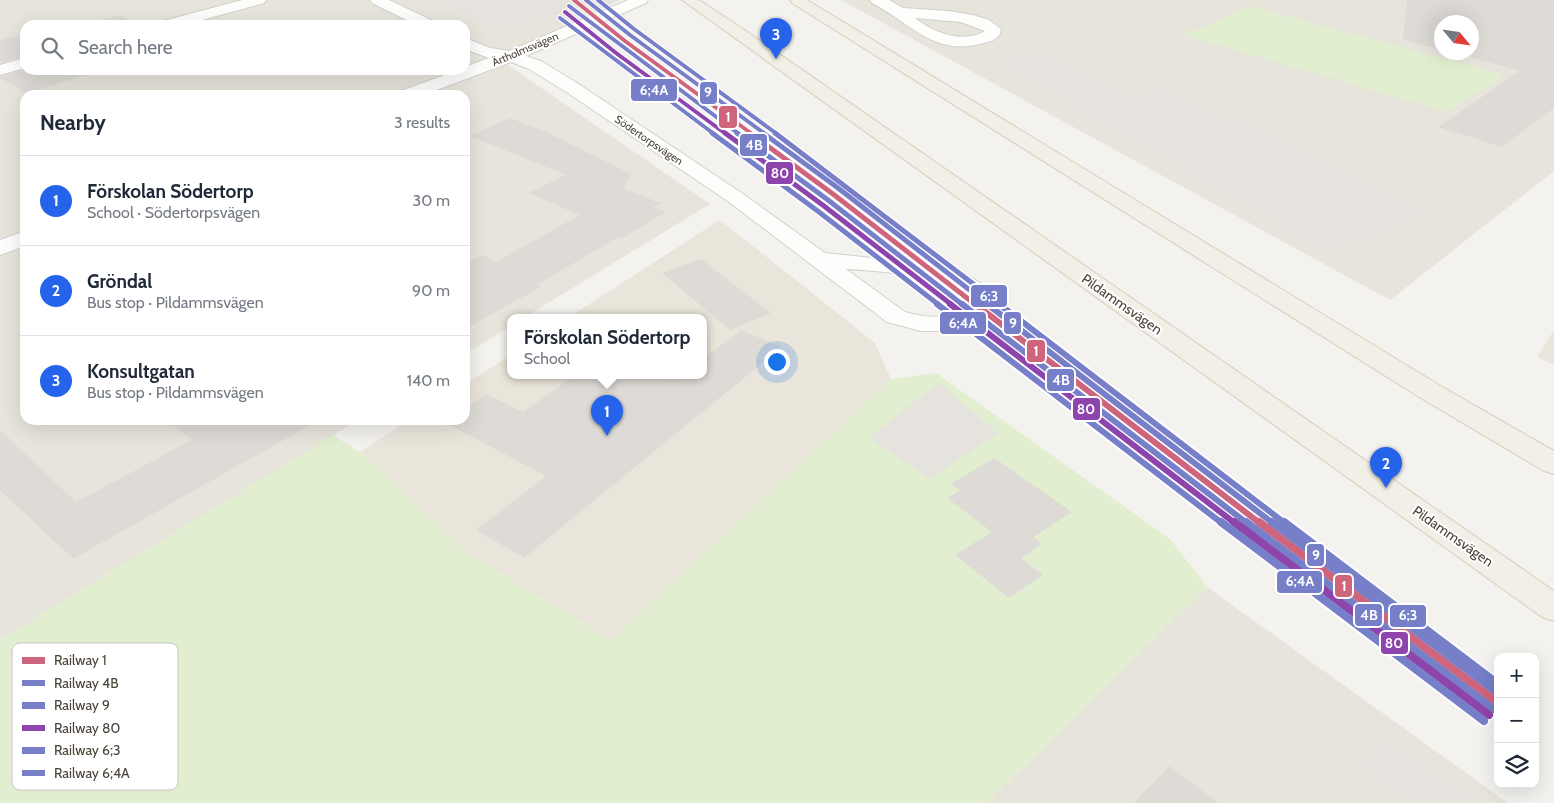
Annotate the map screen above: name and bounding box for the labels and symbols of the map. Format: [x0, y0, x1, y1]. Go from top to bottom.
north arrow [1434, 15, 1479, 60]
pin: 3 [760, 18, 792, 59]
street label: Ärtholmsvägen [490, 29, 560, 69]
line badge: 6;4A [630, 78, 678, 102]
text: 6;4A [640, 81, 669, 99]
line badge: 9 [699, 81, 718, 105]
text: 9 [704, 83, 712, 101]
line badge: 1 [718, 105, 738, 129]
text: 1 [725, 108, 731, 126]
street label: Södertorpsvägen [612, 112, 686, 168]
line badge: 4B [739, 133, 768, 157]
text: 4B [745, 136, 763, 154]
line badge: 80 [765, 161, 794, 185]
text: 80 [771, 164, 789, 182]
street label: Pildammsvägen [1078, 270, 1166, 339]
line badge: 6;3 [970, 284, 1008, 308]
text: 6;3 [980, 287, 998, 305]
line badge: 6;4A [939, 311, 987, 335]
line badge: 9 [1003, 311, 1022, 335]
text: 6;4A [949, 314, 978, 332]
text: 9 [1009, 314, 1017, 332]
line badge: 1 [1026, 339, 1046, 363]
text: 1 [1033, 342, 1039, 360]
your location [764, 349, 790, 375]
line badge: 4B [1046, 368, 1075, 392]
text: 4B [1052, 371, 1070, 389]
pin: 1 [591, 395, 623, 436]
line badge: 80 [1072, 397, 1101, 421]
text: 80 [1077, 400, 1095, 418]
pin: 2 [1370, 447, 1402, 488]
street label: Pildammsvägen [1409, 502, 1497, 571]
line badge: 9 [1306, 543, 1325, 567]
text: 9 [1312, 546, 1320, 564]
line badge: 6;4A [1276, 570, 1323, 594]
text: 6;4A [1286, 572, 1315, 590]
line badge: 1 [1334, 574, 1353, 598]
text: 1 [1341, 577, 1347, 595]
line badge: 4B [1354, 603, 1383, 627]
line badge: 6;3 [1389, 604, 1427, 628]
text: 4B [1360, 606, 1378, 624]
text: 6;3 [1399, 606, 1417, 624]
line badge: 80 [1380, 631, 1409, 655]
text: 80 [1385, 634, 1403, 652]
legend [12, 643, 178, 790]
text: Railway 1 [54, 651, 107, 669]
text: Railway 4B [54, 674, 119, 692]
text: Railway 9 [54, 696, 110, 714]
text: Railway 80 [54, 719, 121, 737]
text: Railway 6;3 [54, 741, 121, 759]
text: Railway 6;4A [54, 764, 130, 782]

